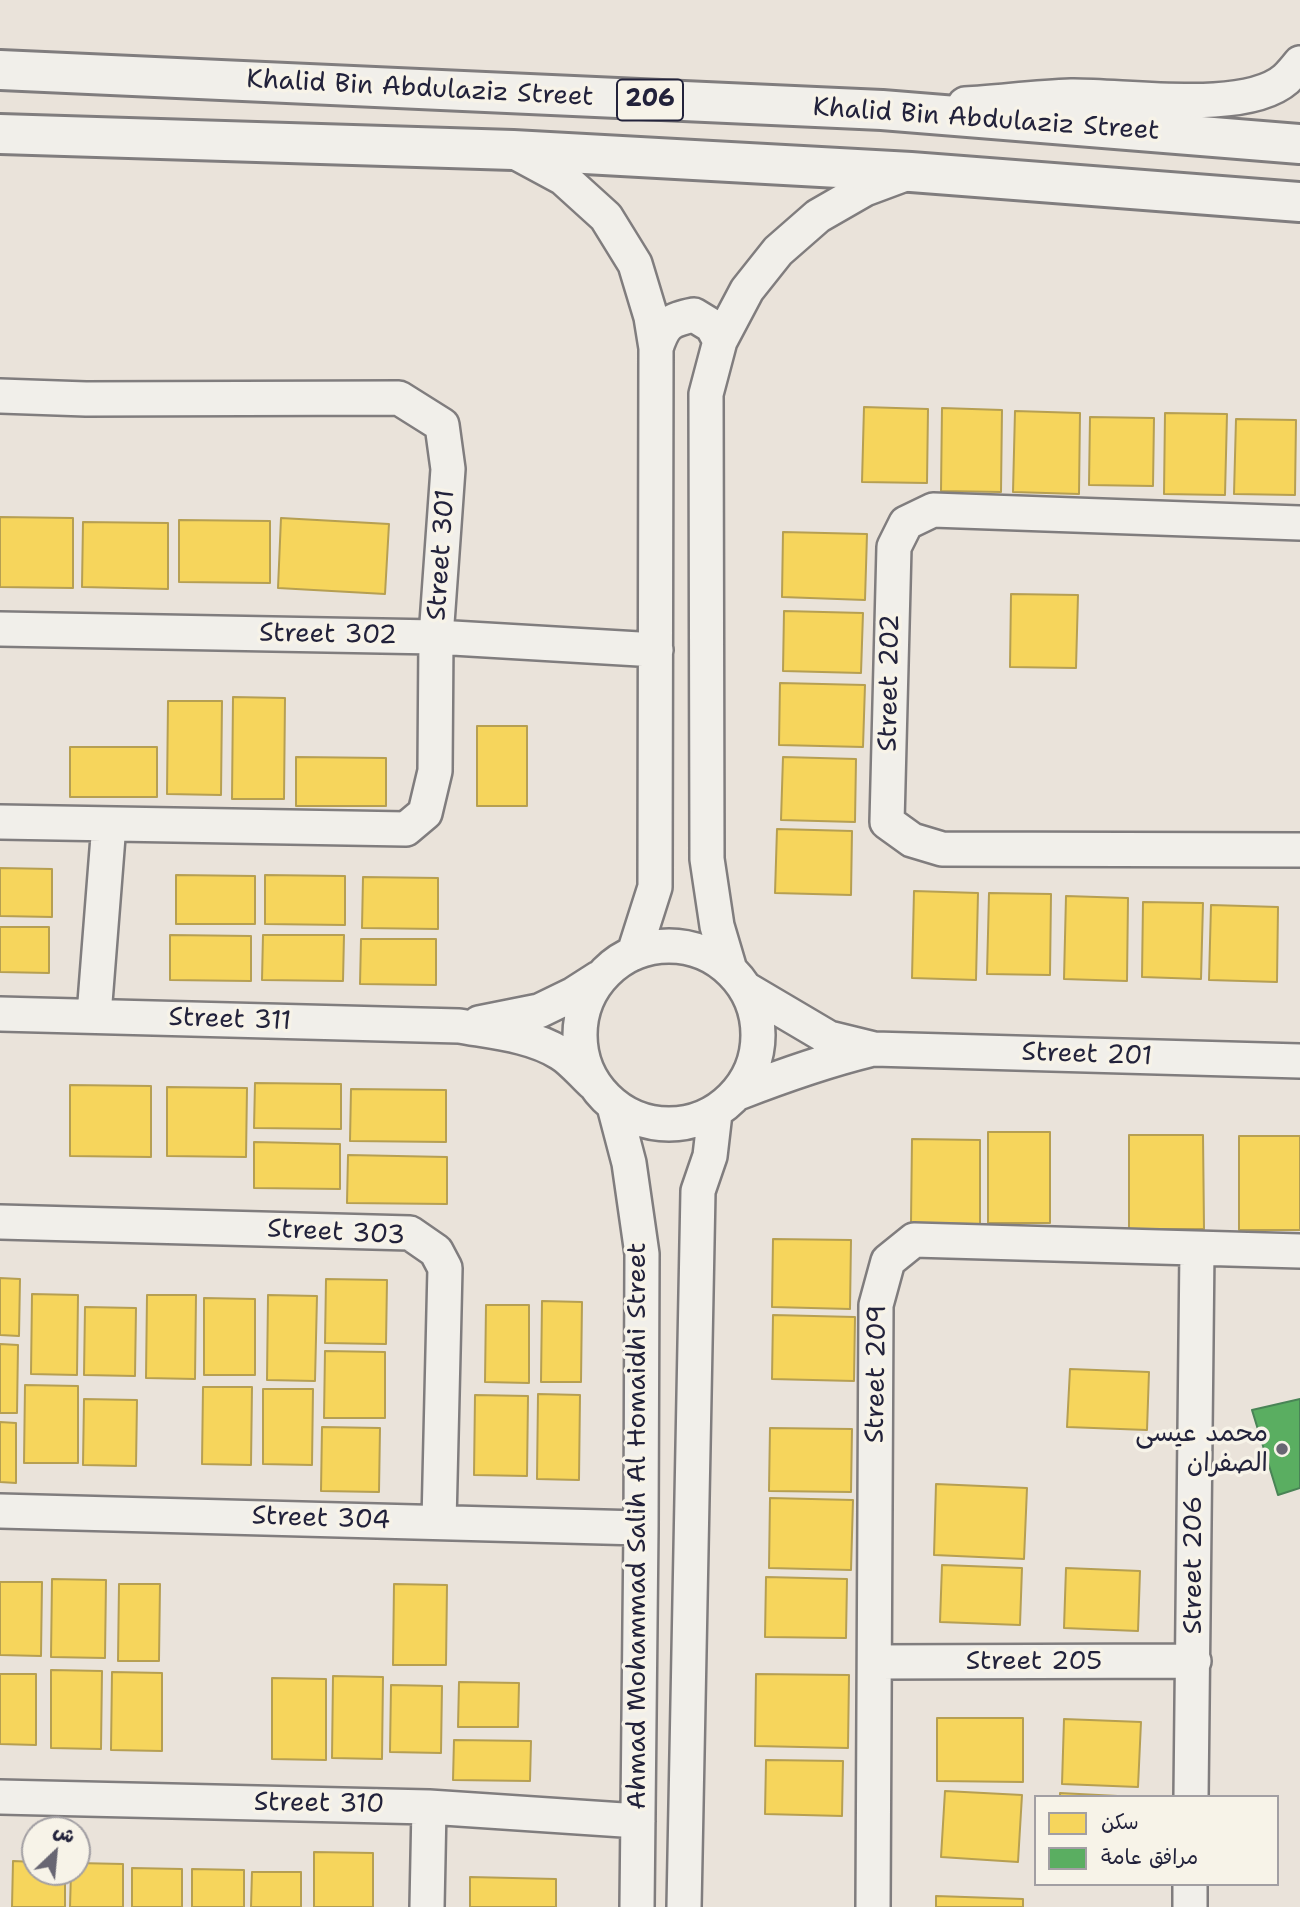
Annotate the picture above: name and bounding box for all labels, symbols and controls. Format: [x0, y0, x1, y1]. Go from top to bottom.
street label: Khalid Bin Abdulaziz Street [246, 64, 594, 114]
road number: 206 [617, 80, 683, 120]
street label: Khalid Bin Abdulaziz Street [812, 92, 1160, 148]
street label: Street 301 [422, 488, 462, 622]
street label: Street 202 [873, 614, 907, 752]
street label: Street 302 [259, 618, 397, 652]
street label: Street 311 [168, 1002, 292, 1038]
street label: Street 201 [1021, 1037, 1153, 1073]
street label: Street 303 [266, 1214, 406, 1252]
street label: Ahmad Mohammad Salih Al Homaidhi Street [622, 1242, 654, 1810]
street label: Street 209 [860, 1305, 894, 1443]
place label: محمد عيسى الصفران [1135, 1418, 1268, 1480]
marker: محمد عيسى الصفران [1274, 1441, 1290, 1457]
street label: Street 206 [1178, 1496, 1210, 1634]
street label: Street 304 [251, 1501, 391, 1537]
street label: Street 205 [966, 1646, 1102, 1678]
street label: Street 310 [254, 1787, 384, 1821]
legend [1034, 1795, 1279, 1886]
text: سكن [1101, 1808, 1139, 1836]
north arrow [21, 1816, 91, 1886]
text: ش [50, 1818, 79, 1849]
text: مرافق عامة [1101, 1843, 1198, 1871]

